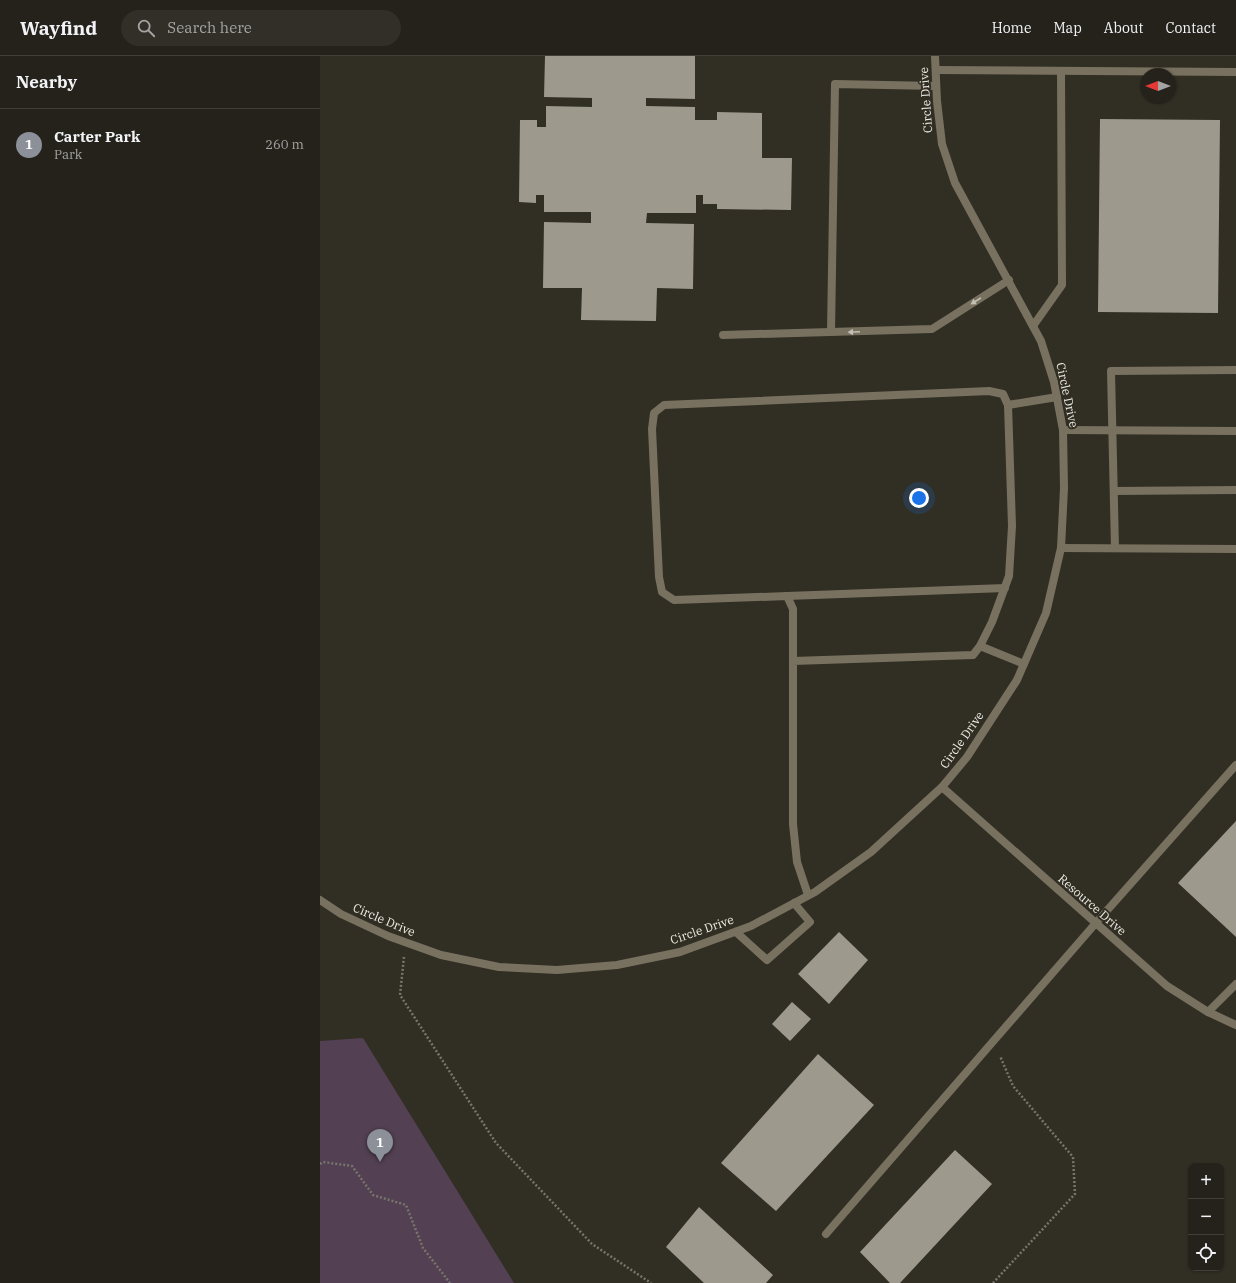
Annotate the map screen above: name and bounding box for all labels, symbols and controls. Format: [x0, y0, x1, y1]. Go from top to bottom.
search box [121, 10, 401, 46]
text: Wayfind [20, 16, 97, 40]
icon: search [135, 17, 157, 39]
text: Search here [167, 18, 252, 37]
text: Home [992, 19, 1031, 37]
text: Map [1053, 19, 1082, 37]
text: About [1104, 19, 1143, 37]
text: Contact [1165, 19, 1216, 37]
street label: Circle Drive [916, 66, 935, 134]
north arrow [1140, 68, 1176, 104]
text: Nearby [16, 71, 77, 93]
text: Carter Park [54, 127, 140, 146]
text: 1 [25, 136, 33, 153]
text: 260 m [265, 136, 304, 153]
text: Park [54, 146, 82, 163]
one-way arrow [970, 298, 982, 305]
one-way arrow [848, 328, 860, 335]
street label: Circle Drive [1053, 361, 1082, 429]
your location [909, 488, 929, 508]
street label: Circle Drive [936, 708, 987, 771]
street label: Resource Drive [1055, 871, 1129, 938]
street label: Circle Drive [351, 900, 418, 939]
street label: Circle Drive [668, 912, 736, 947]
pin: 1 [367, 1129, 393, 1162]
map controls [1188, 1163, 1224, 1271]
button: + [1188, 1163, 1224, 1199]
button: − [1188, 1199, 1224, 1235]
button: locate [1188, 1235, 1224, 1271]

